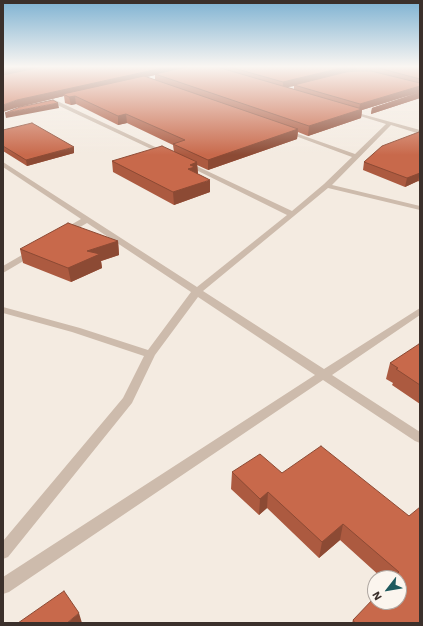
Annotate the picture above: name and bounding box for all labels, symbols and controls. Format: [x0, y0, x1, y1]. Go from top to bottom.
north arrow [367, 570, 407, 610]
text: N [369, 589, 385, 603]

